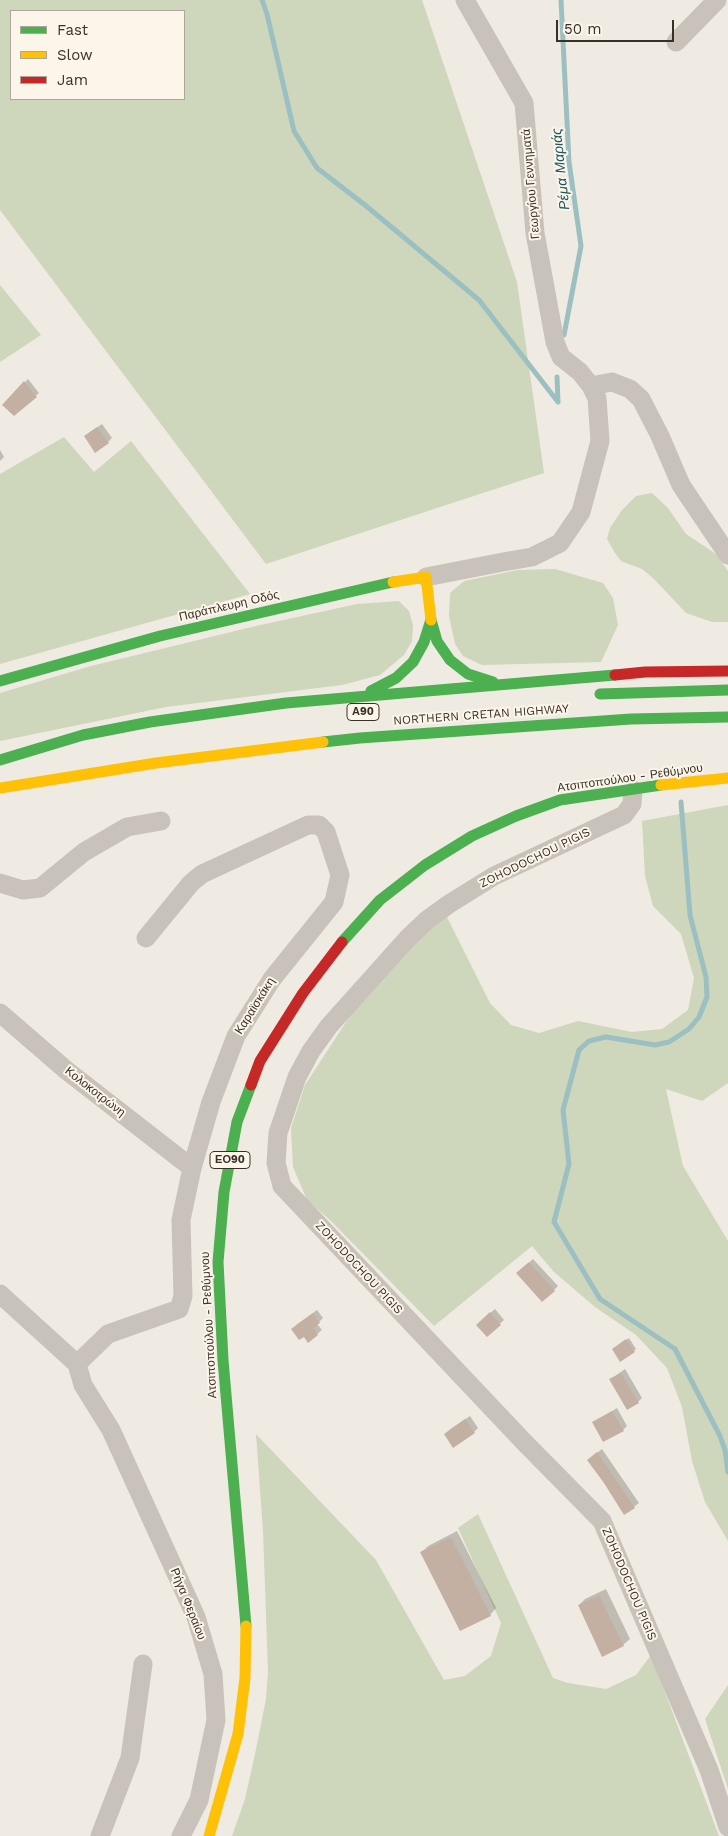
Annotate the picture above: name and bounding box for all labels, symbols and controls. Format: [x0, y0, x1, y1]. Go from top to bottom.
legend [10, 10, 185, 100]
scale bar [558, 10, 676, 42]
text: 50 m [564, 20, 601, 38]
text: Fast [57, 21, 88, 39]
text: Slow [57, 46, 93, 64]
text: Jam [57, 71, 88, 89]
water label: Ρέμα Μαριάς [548, 127, 574, 211]
street label: Γεωργίου Γεννηματά [519, 128, 543, 240]
street label: Παράπλευρη Οδός [178, 587, 280, 625]
street label: NORTHERN CRETAN HIGHWAY [393, 702, 569, 728]
road number: Α90 [347, 704, 379, 720]
street label: Ατσιποπούλου - Ρεθύμνου [556, 761, 704, 795]
street label: ZOHODOCHOU PIGIS [477, 825, 593, 891]
street label: Καραϊσκάκη [232, 975, 278, 1037]
street label: Κολοκοτρώνη [62, 1064, 128, 1120]
road number: ΕΟ90 [210, 1152, 250, 1168]
street label: ZOHODOCHOU PIGIS [312, 1219, 406, 1317]
street label: Ατσιποπούλου - Ρεθύμνου [198, 1251, 220, 1399]
street label: ZOHODOCHOU PIGIS [599, 1525, 659, 1643]
street label: Ρήγα Φεραίου [167, 1566, 209, 1642]

